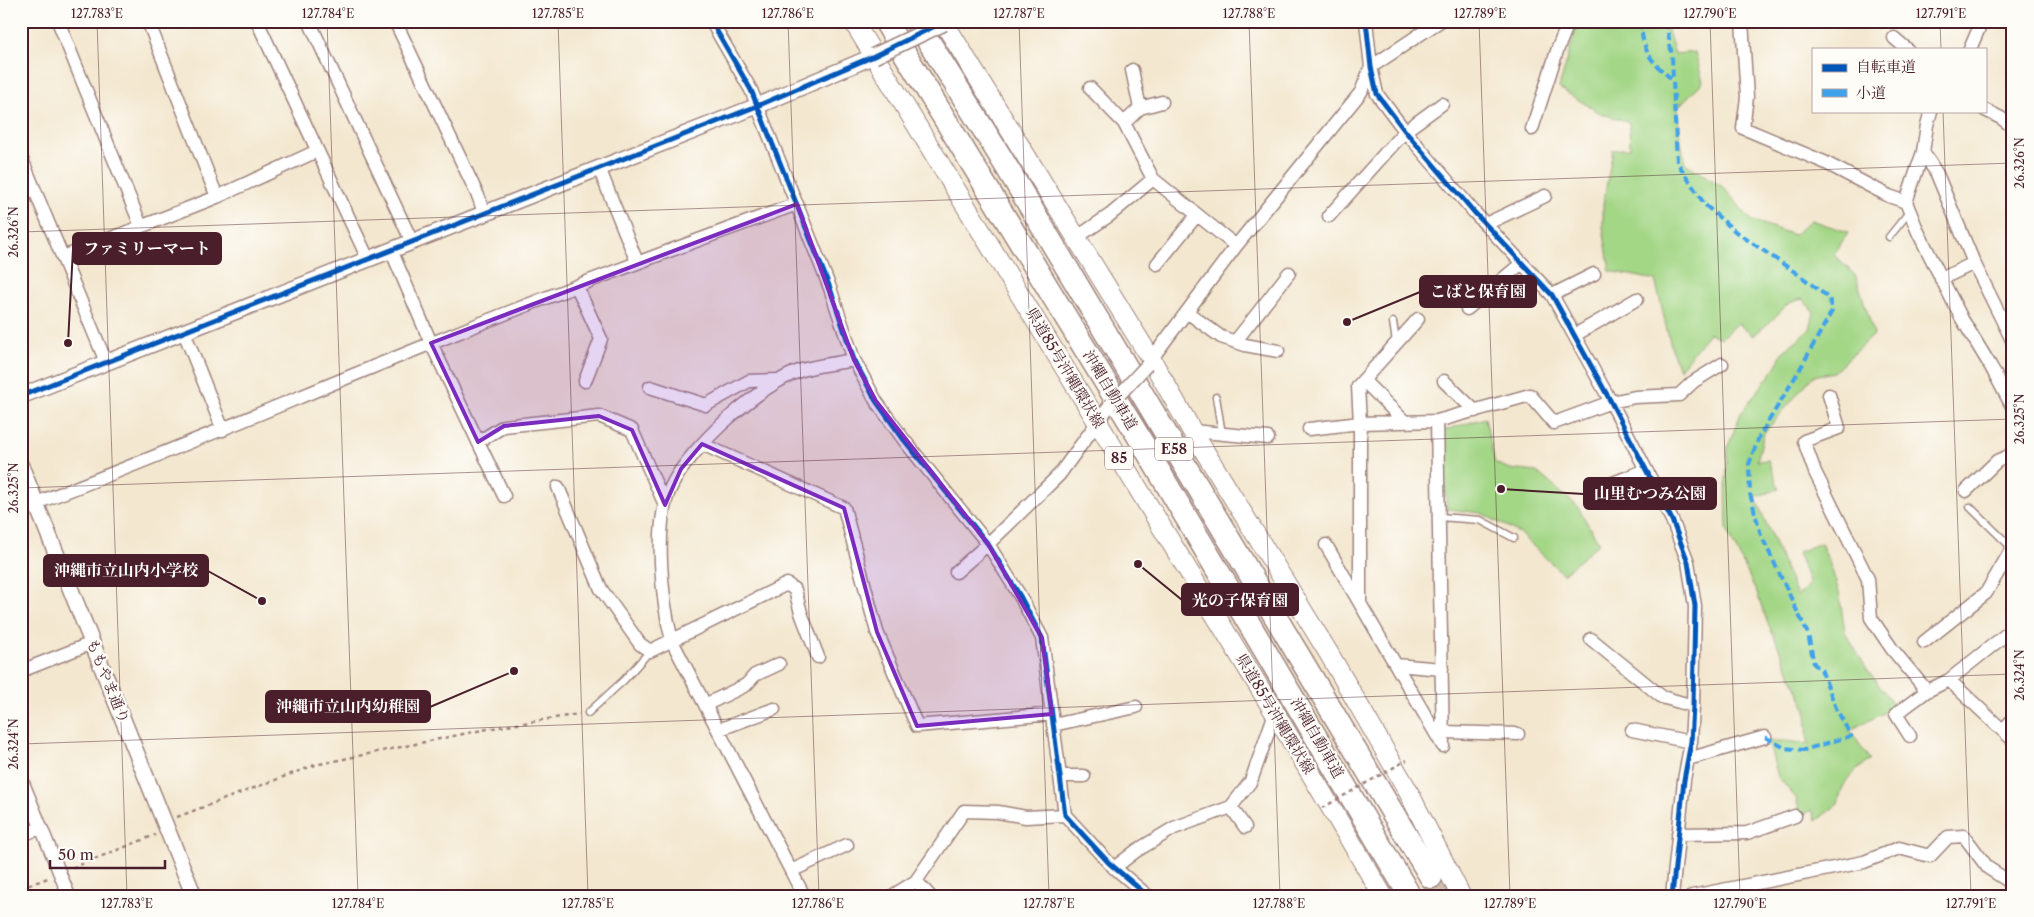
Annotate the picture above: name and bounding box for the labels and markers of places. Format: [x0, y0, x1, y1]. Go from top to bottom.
callout: ファミリーマート [73, 233, 221, 264]
callout: こばと保育園 [1420, 276, 1536, 307]
callout: 山里むつみ公園 [1584, 478, 1716, 509]
callout: 沖縄市立山内小学校 [44, 555, 208, 586]
callout: 光の子保育園 [1182, 584, 1298, 615]
callout: 沖縄市立山内幼稚園 [266, 691, 430, 722]

